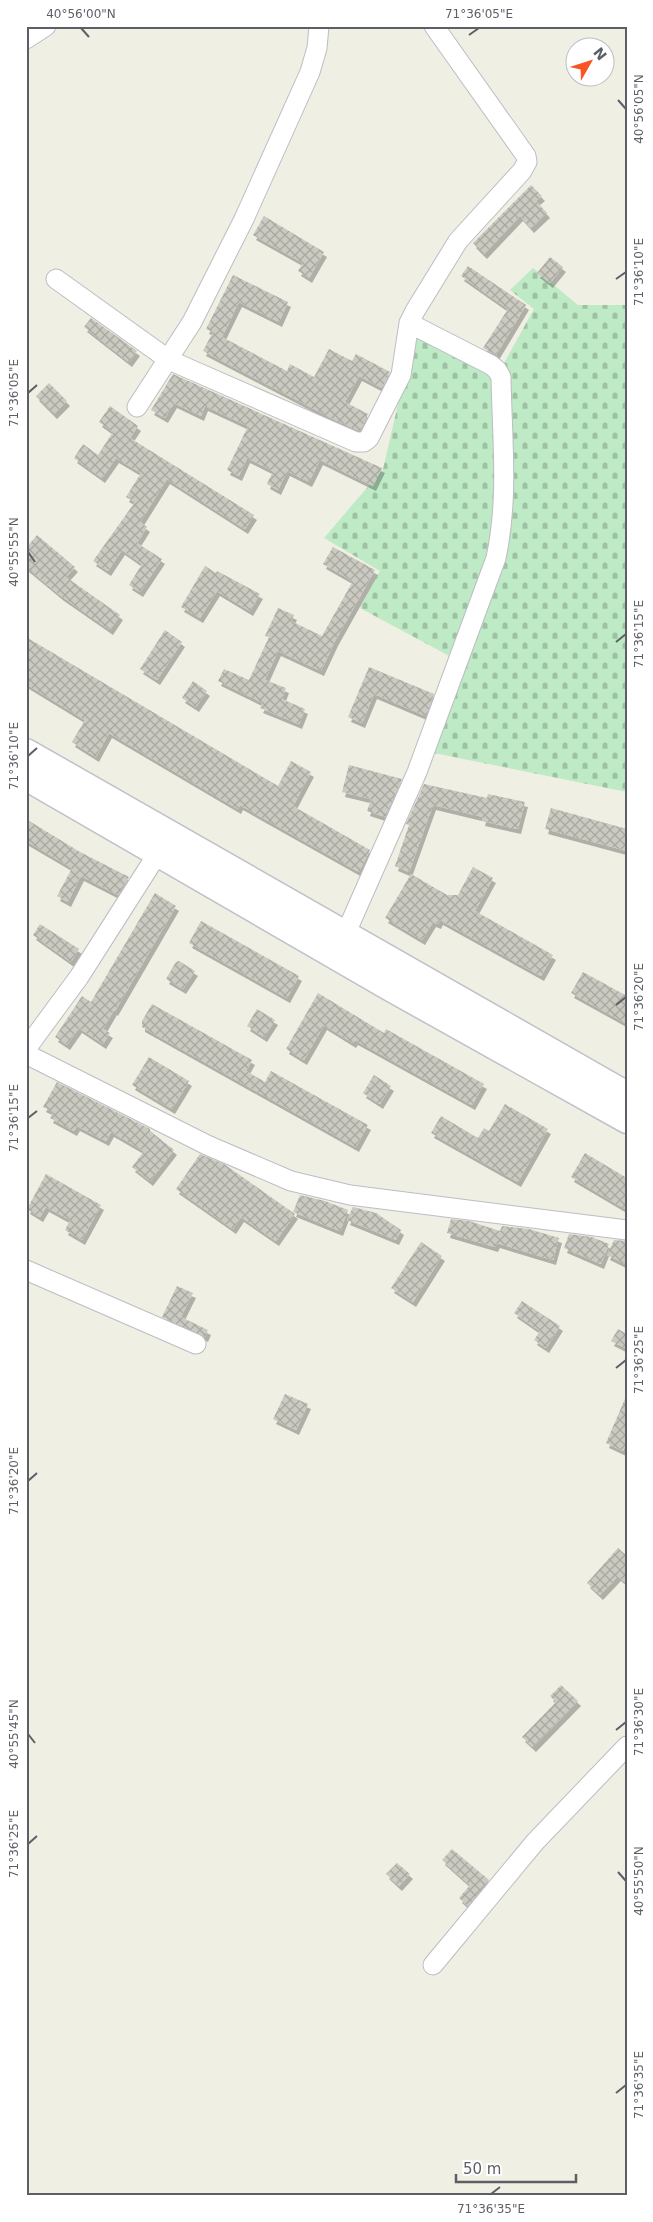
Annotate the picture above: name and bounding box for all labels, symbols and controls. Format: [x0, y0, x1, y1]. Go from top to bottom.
text: 40°56'00"N [46, 7, 116, 21]
text: 71°36'05"E [445, 7, 513, 21]
north arrow [566, 38, 616, 88]
text: N [590, 44, 610, 63]
text: 40°56'05"N [632, 74, 646, 144]
text: 71°36'10"E [632, 238, 646, 306]
text: 71°36'05"E [7, 359, 21, 427]
text: 40°55'55"N [7, 517, 21, 587]
text: 71°36'15"E [632, 600, 646, 668]
text: 71°36'10"E [7, 722, 21, 790]
text: 71°36'20"E [632, 963, 646, 1031]
text: 71°36'15"E [7, 1084, 21, 1152]
text: 71°36'25"E [632, 1326, 646, 1394]
text: 71°36'20"E [7, 1447, 21, 1515]
text: 71°36'30"E [632, 1688, 646, 1756]
text: 40°55'45"N [7, 1699, 21, 1769]
text: 71°36'25"E [7, 1810, 21, 1878]
text: 40°55'50"N [632, 1846, 646, 1916]
text: 71°36'35"E [632, 2051, 646, 2119]
scale bar [456, 2152, 576, 2184]
text: 50 m [463, 2160, 501, 2178]
text: 71°36'35"E [457, 2202, 525, 2216]

